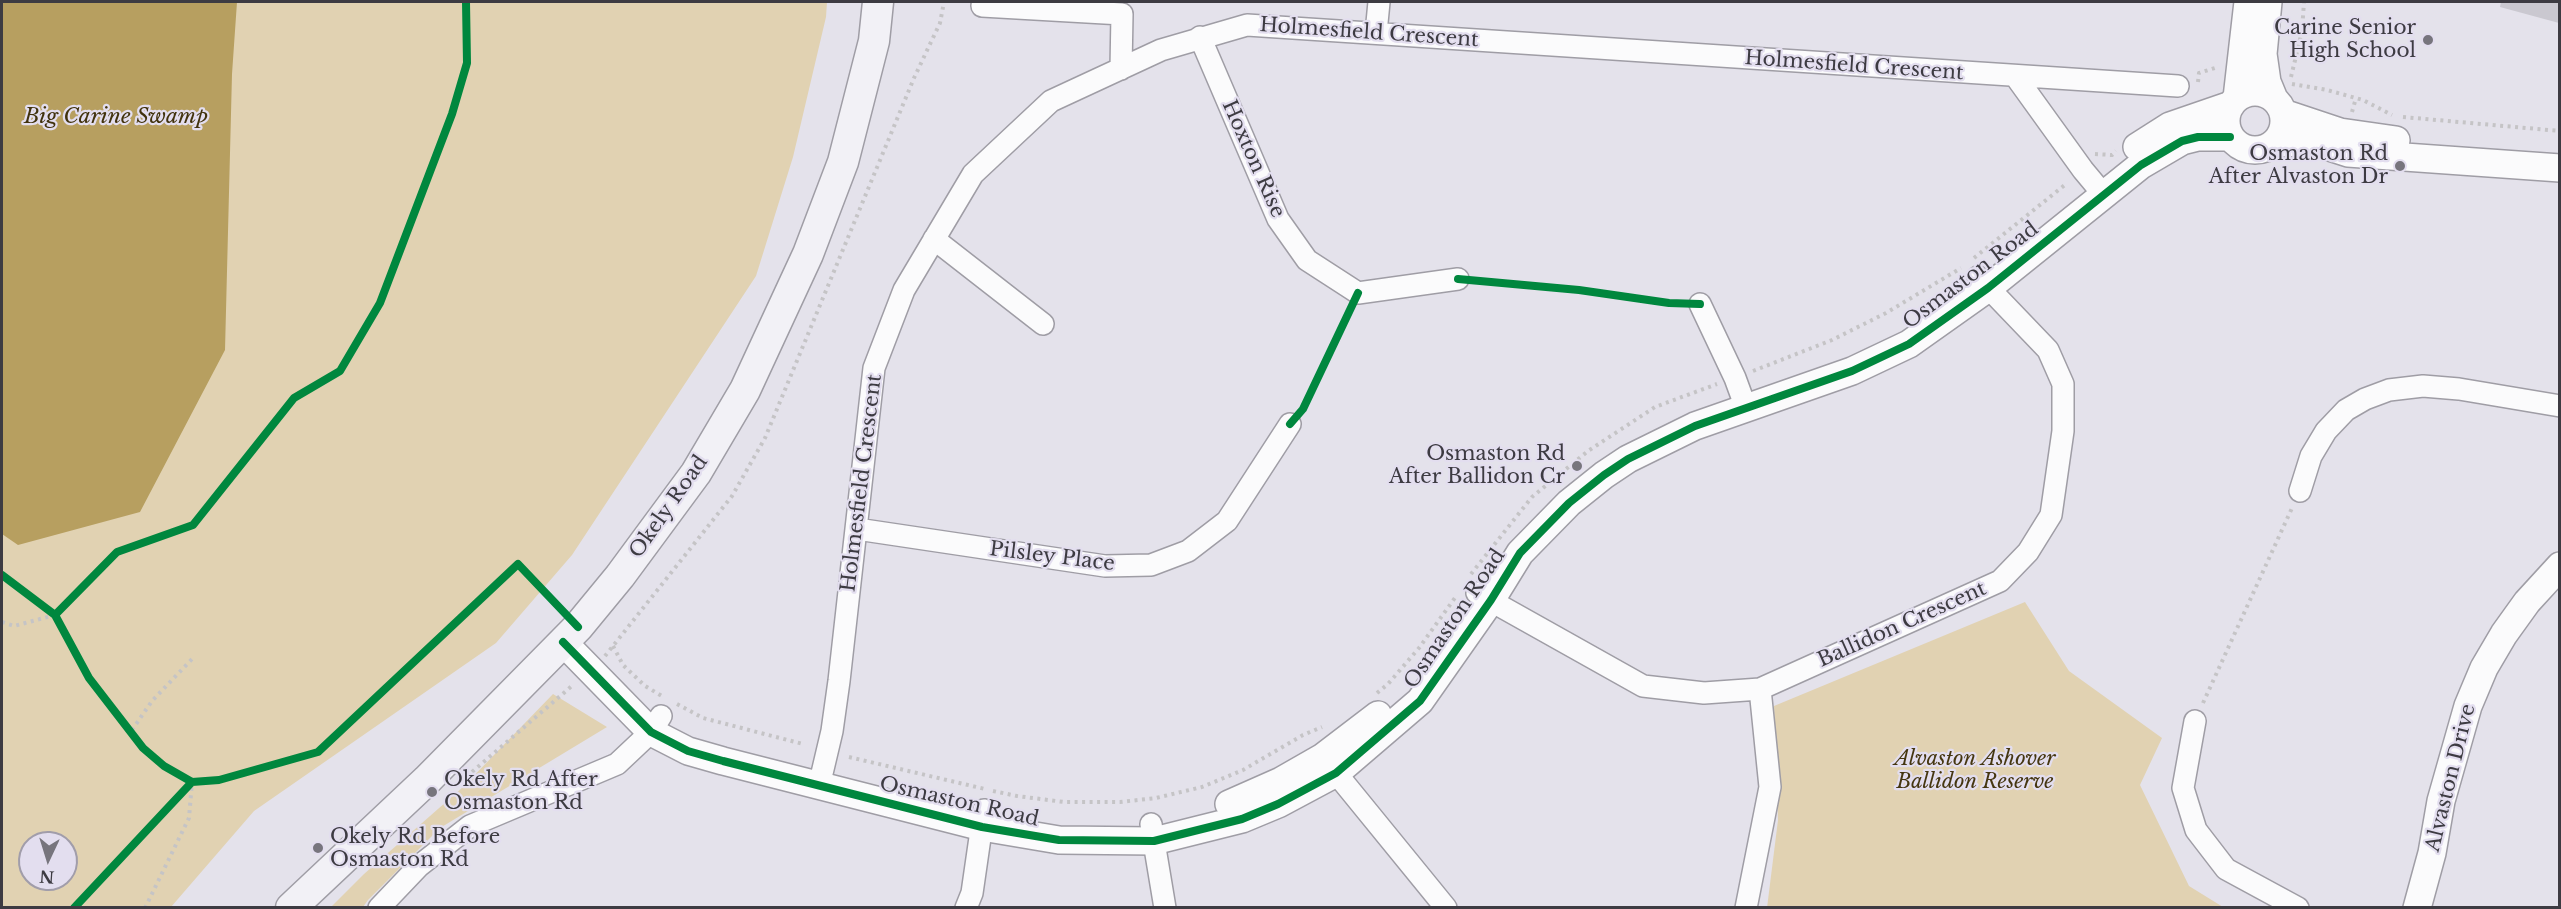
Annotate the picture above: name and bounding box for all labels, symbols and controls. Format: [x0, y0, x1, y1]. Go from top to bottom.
street label: Holmesfield Crescent [1259, 13, 1479, 53]
place label: Carine Senior High School [2274, 16, 2416, 63]
marker: Carine Senior High School [2421, 33, 2435, 47]
street label: Holmesfield Crescent [1744, 46, 1964, 86]
street label: Hoxton Rise [1216, 97, 1290, 221]
water label: Big Carine Swamp [24, 104, 208, 130]
place label: Osmaston Rd After Alvaston Dr [2209, 142, 2388, 189]
marker: Osmaston Rd After Alvaston Dr [2393, 159, 2407, 173]
street label: Osmaston Road [1899, 217, 2043, 335]
street label: Holmesfield Crescent [837, 373, 887, 593]
place label: Osmaston Rd After Ballidon Cr [1389, 442, 1565, 489]
street label: Okely Road [625, 451, 713, 563]
marker: Osmaston Rd After Ballidon Cr [1570, 459, 1584, 473]
street label: Pilsley Place [988, 537, 1116, 577]
street label: Osmaston Road [1400, 545, 1510, 693]
street label: Ballidon Crescent [1814, 577, 1990, 673]
street label: Alvaston Drive [2421, 702, 2481, 854]
park label: Alvaston Ashover Ballidon Reserve [1895, 747, 2055, 794]
place label: Okely Rd After Osmaston Rd [444, 768, 598, 815]
street label: Osmaston Road [877, 772, 1041, 832]
marker: Okely Rd After Osmaston Rd [425, 785, 439, 799]
place label: Okely Rd Before Osmaston Rd [330, 825, 500, 872]
north arrow [18, 831, 78, 891]
marker: Okely Rd Before Osmaston Rd [311, 841, 325, 855]
text: N [39, 866, 55, 887]

